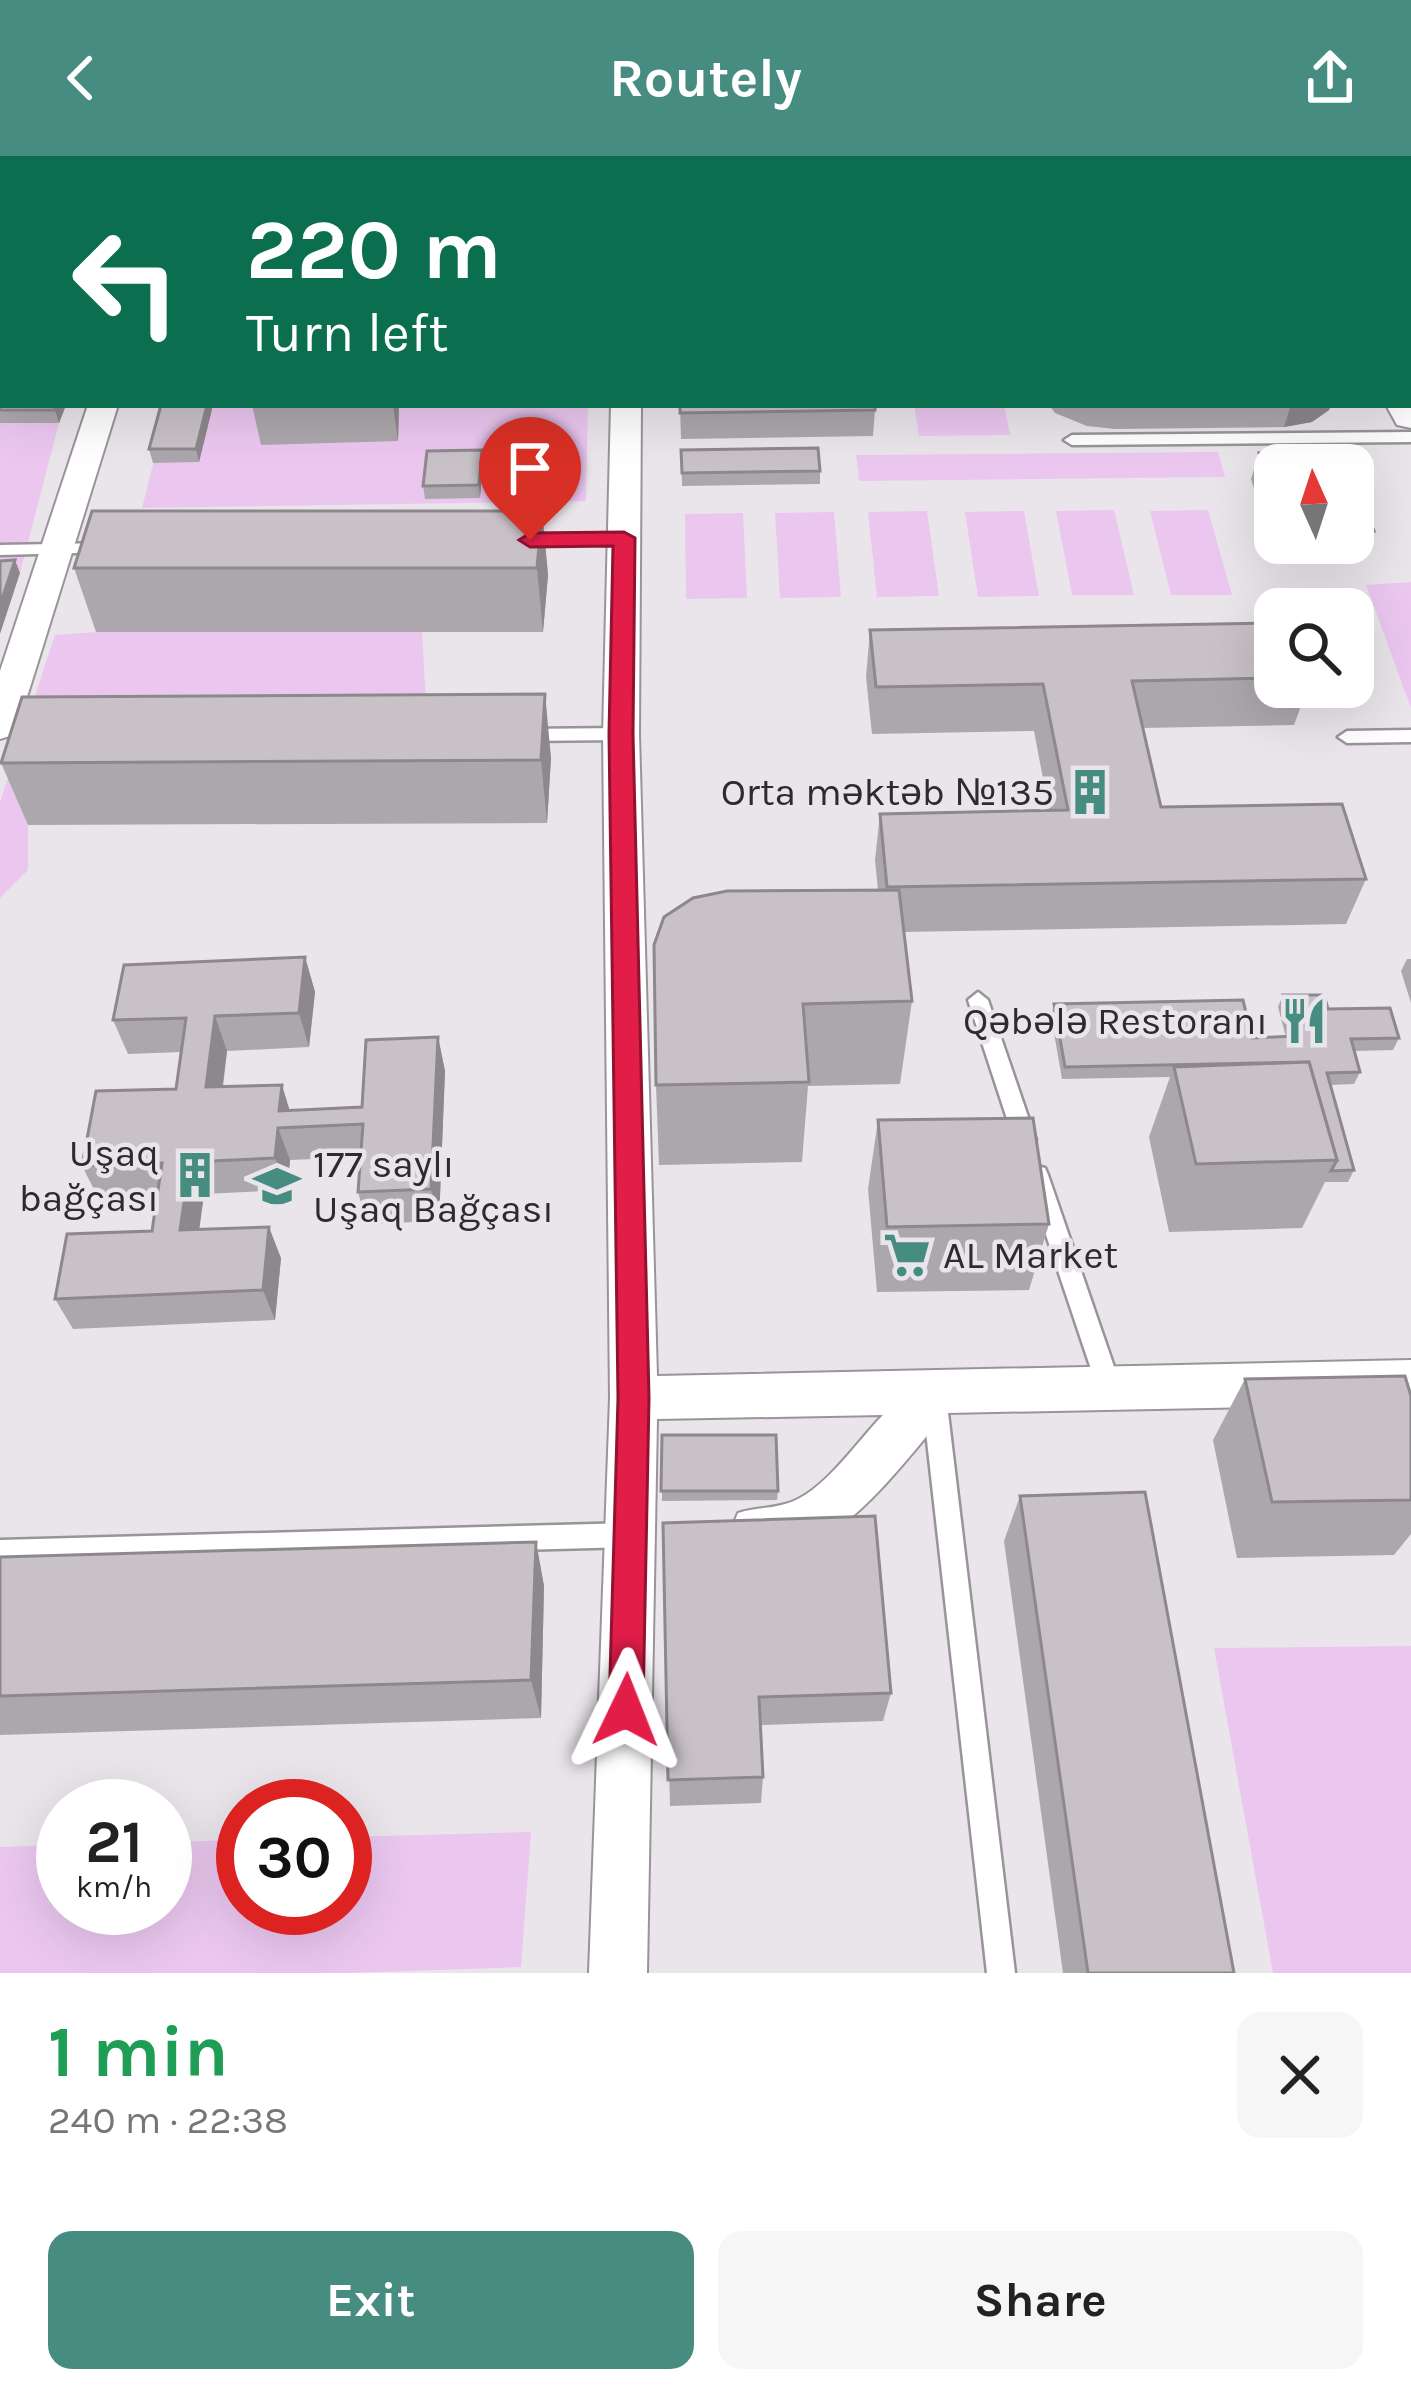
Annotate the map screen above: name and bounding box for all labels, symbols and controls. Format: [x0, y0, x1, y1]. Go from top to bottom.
icon: back [48, 45, 114, 111]
icon: share [1297, 45, 1363, 111]
text: Routely [609, 46, 802, 110]
text: 220 m [246, 201, 502, 299]
icon: left [48, 204, 204, 360]
text: Turn left [246, 301, 449, 365]
pin [479, 417, 581, 540]
icon: arrive [497, 435, 563, 501]
north arrow [1254, 444, 1374, 564]
map controls [1254, 444, 1374, 708]
button: search [1254, 588, 1374, 708]
building icon: Orta məktəb №135 [1065, 767, 1115, 817]
place label: Orta məktəb №135 [721, 769, 1054, 815]
restaurant icon: Qəbələ Restoranı [1279, 996, 1329, 1046]
place label: Qəbələ Restoranı [963, 998, 1268, 1044]
place label: Uşaq bağçası [19, 1130, 159, 1221]
place label: 177 saylı Uşaq Bağçası [313, 1141, 554, 1232]
building icon: Uşaq bağçası [170, 1150, 220, 1200]
school or university icon: 177 saylı Uşaq Bağçası [252, 1161, 302, 1211]
supermarket icon: AL Market [882, 1230, 932, 1280]
place label: AL Market [943, 1232, 1118, 1278]
position arrow [563, 1647, 689, 1773]
speed limit sign: 30 [216, 1779, 372, 1935]
text: 21 [85, 1807, 143, 1877]
text: km/h [76, 1869, 152, 1905]
text: 1 min [48, 2010, 229, 2094]
button: close [1237, 2012, 1363, 2138]
text: 240 m · 22:38 [48, 2097, 288, 2143]
button: Exit [48, 2231, 694, 2369]
button: Share [718, 2231, 1363, 2369]

